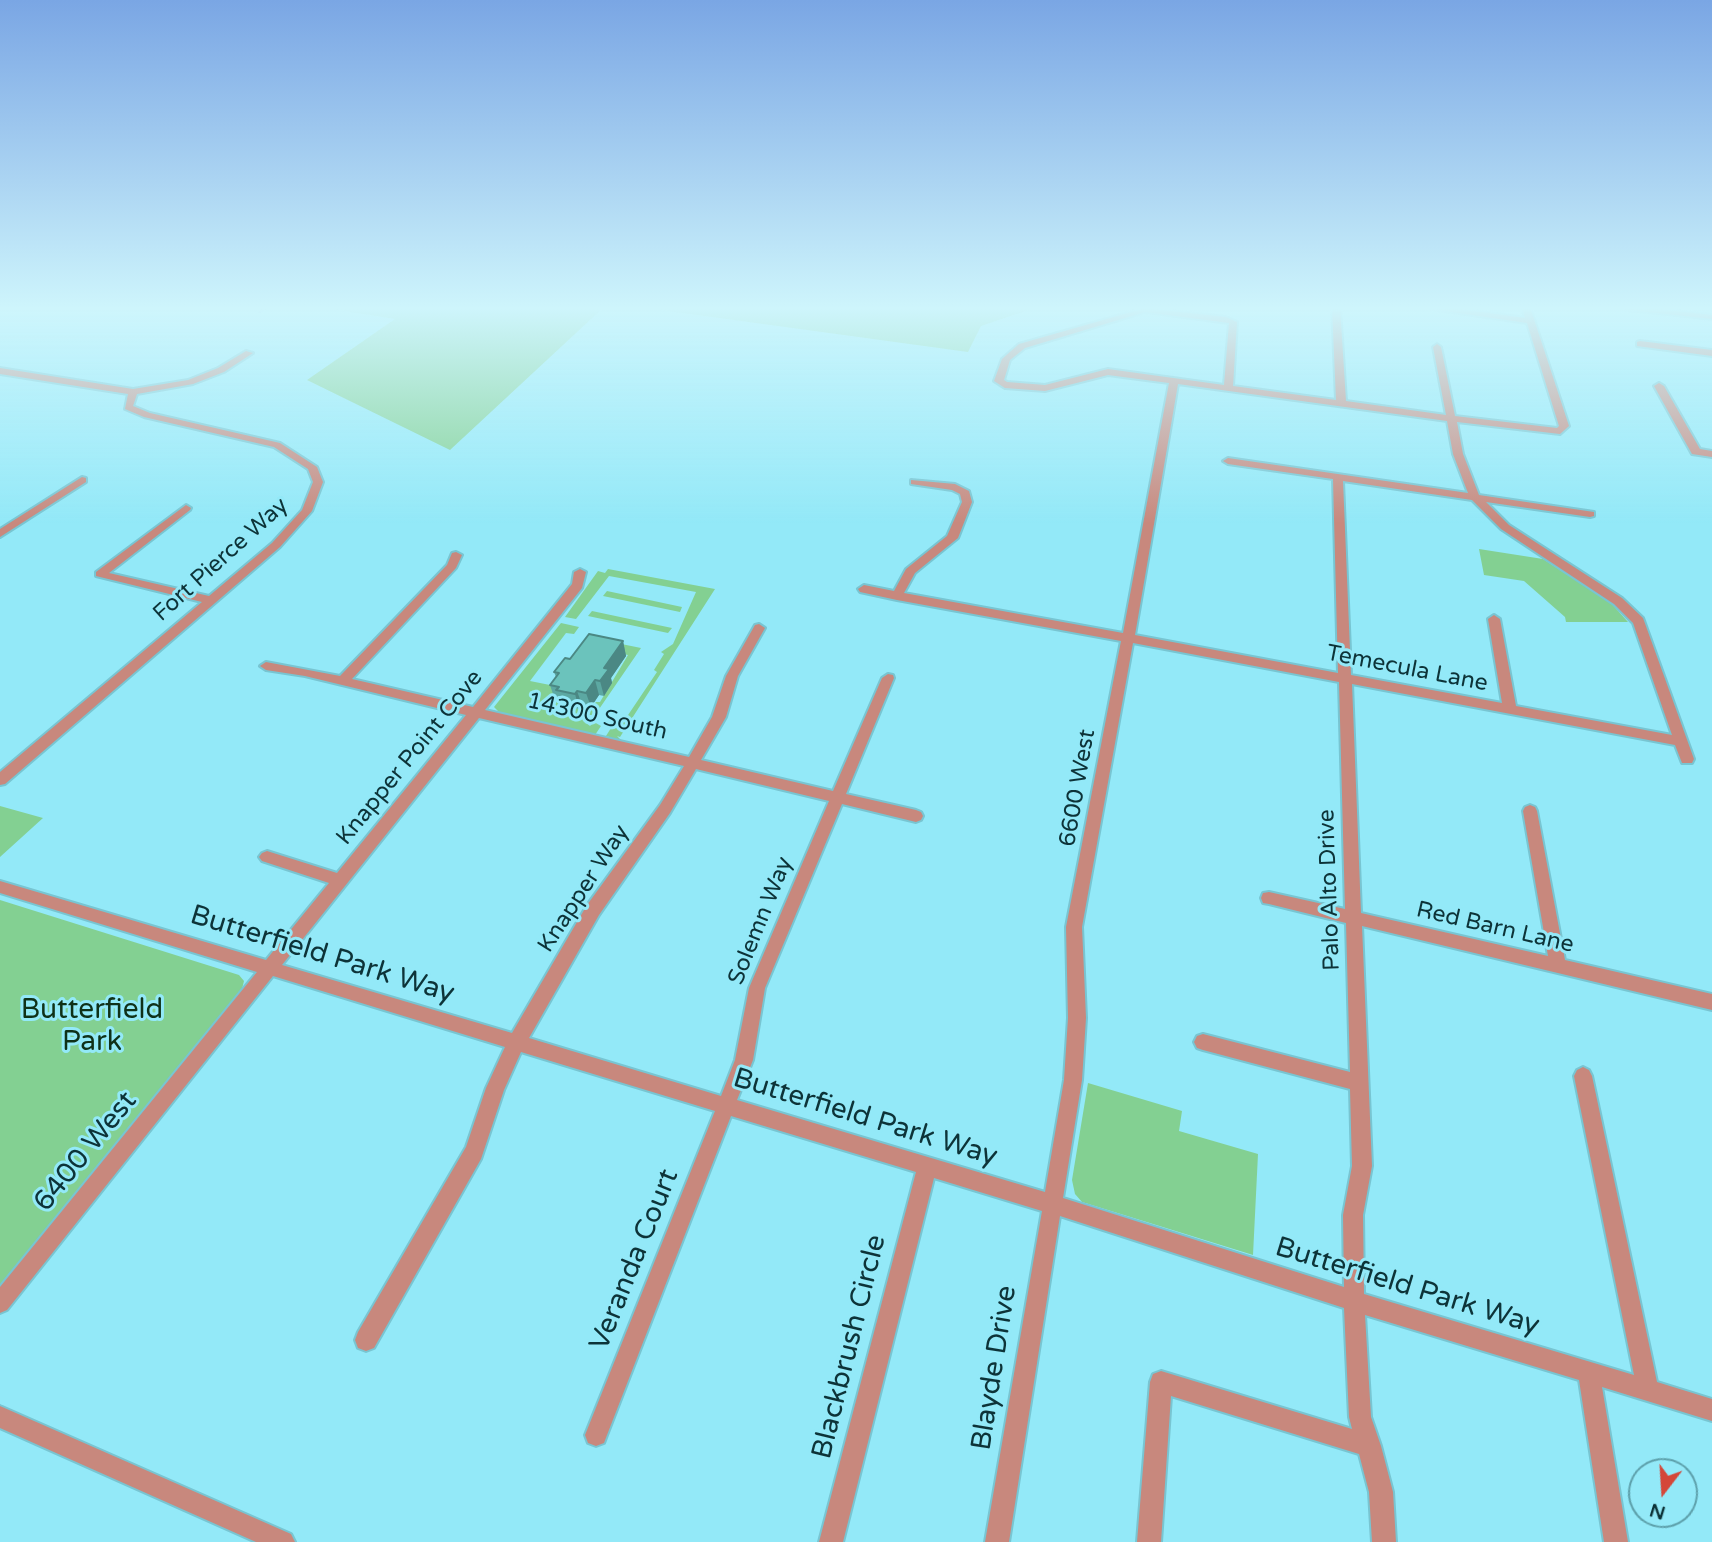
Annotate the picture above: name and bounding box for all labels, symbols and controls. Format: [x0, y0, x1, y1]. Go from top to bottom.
street label: Fort Pierce Way [148, 492, 294, 628]
street label: Temecula Lane [1324, 640, 1490, 698]
street label: Knapper Point Cove [331, 665, 489, 851]
street label: 14300 South [524, 687, 670, 747]
street label: 6600 West [1054, 727, 1102, 849]
street label: Palo Alto Drive [1313, 809, 1347, 971]
street label: Knapper Way [533, 820, 635, 958]
street label: Solemn Way [723, 853, 799, 989]
street label: Red Barn Lane [1414, 896, 1576, 960]
street label: Butterfield Park Way [186, 899, 458, 1011]
park label: Butterfield Park [21, 994, 163, 1060]
street label: Butterfield Park Way [729, 1062, 1001, 1174]
street label: 6400 West [27, 1085, 145, 1219]
street label: Veranda Court [583, 1164, 687, 1356]
street label: Blackbrush Circle [806, 1231, 894, 1463]
street label: Butterfield Park Way [1271, 1231, 1543, 1343]
street label: Blayde Drive [965, 1283, 1025, 1453]
north arrow [1628, 1458, 1698, 1528]
text: N [1647, 1498, 1668, 1524]

